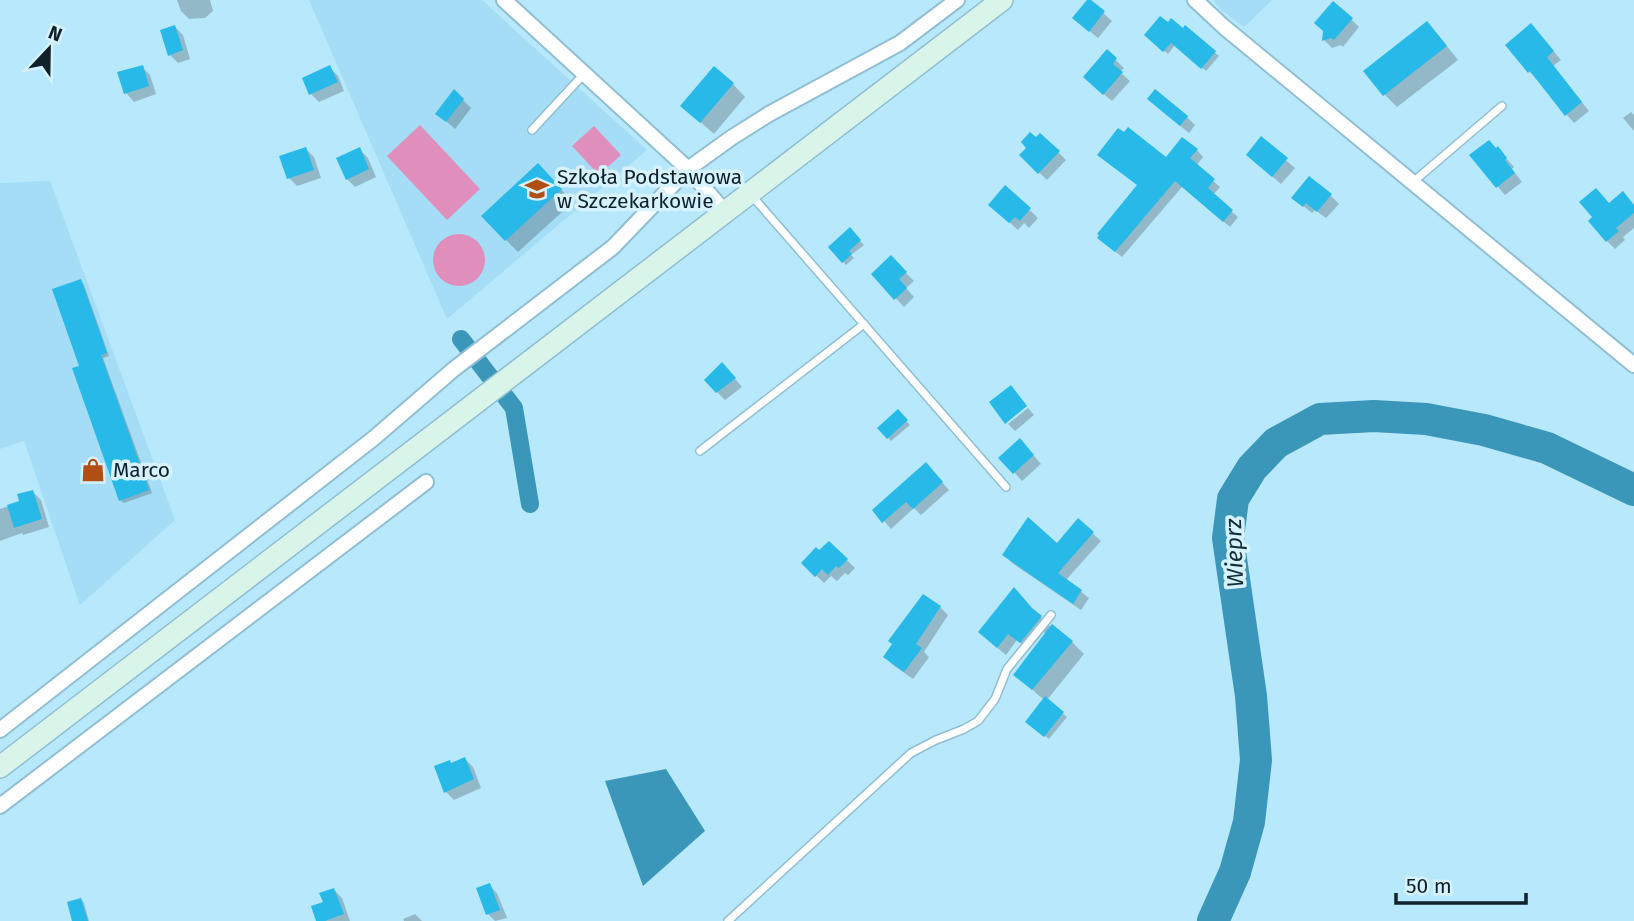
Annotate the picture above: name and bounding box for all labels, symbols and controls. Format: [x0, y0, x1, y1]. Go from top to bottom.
north arrow [14, 14, 84, 84]
text: N [45, 21, 65, 47]
place label: Szkoła Podstawowa w Szczekarkowie [557, 164, 742, 214]
school or university icon: Szkoła Podstawowa w Szczekarkowie [523, 175, 551, 203]
shop icon: Marco [79, 456, 107, 484]
place label: Marco [113, 457, 170, 483]
water label: Wieprz [1219, 517, 1249, 588]
scale bar [1396, 862, 1526, 906]
text: 50 m [1406, 873, 1452, 899]

